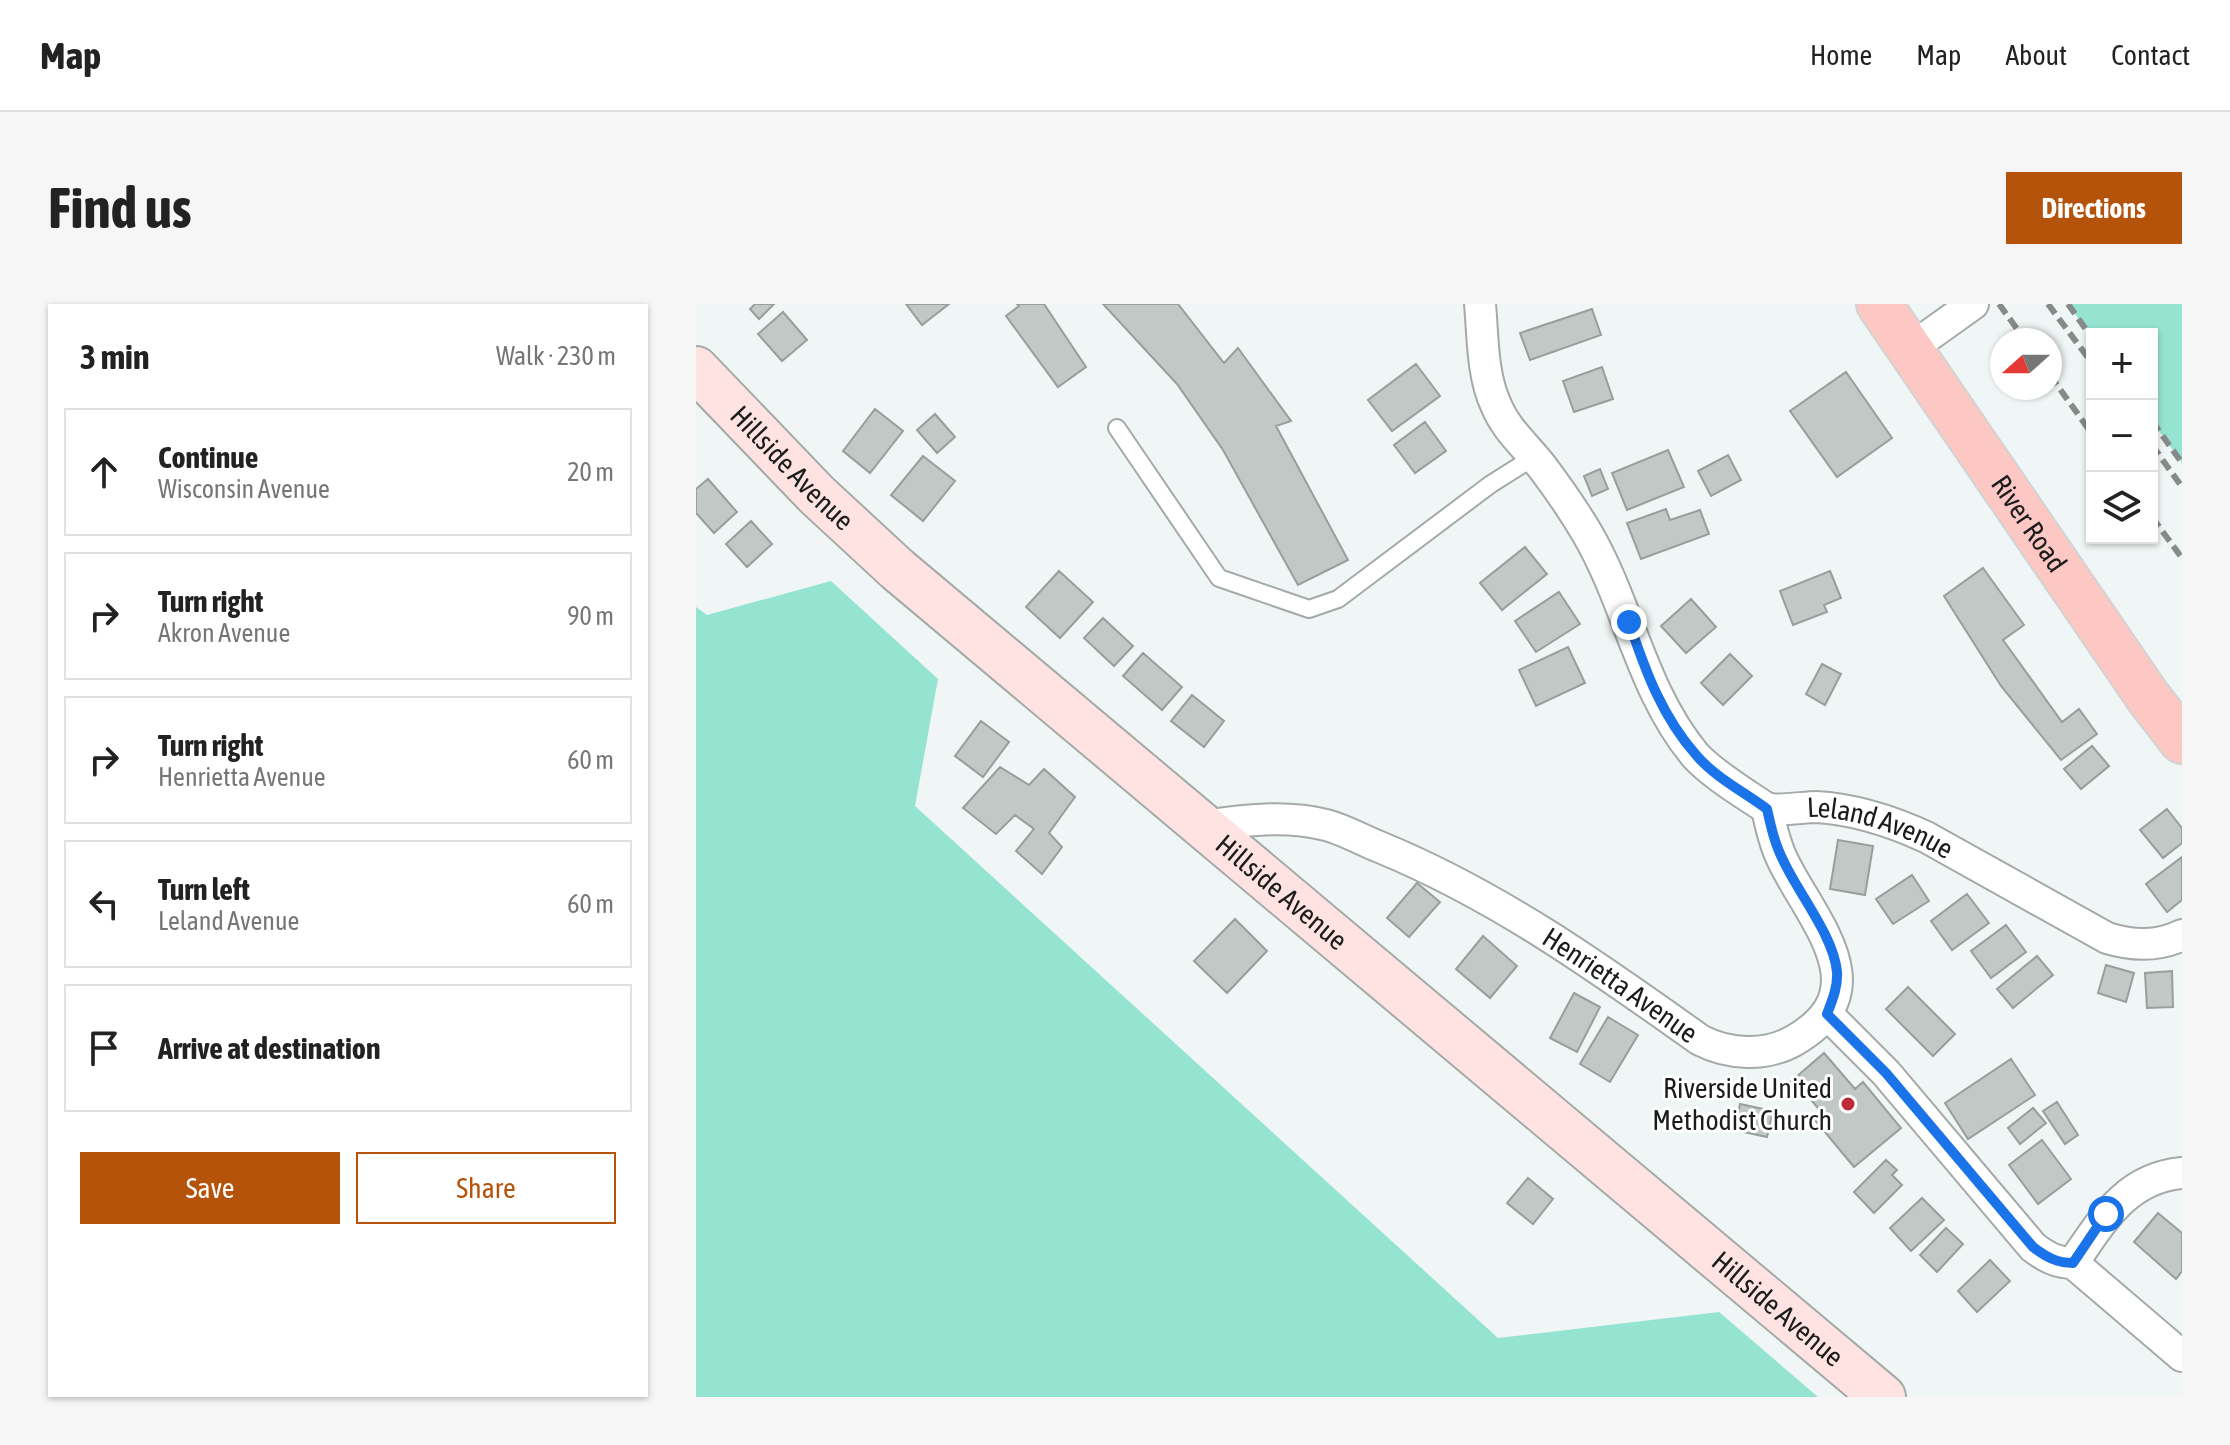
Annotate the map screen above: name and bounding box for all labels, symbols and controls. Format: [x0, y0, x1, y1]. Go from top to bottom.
text: Map [40, 34, 101, 77]
text: Home [1810, 39, 1872, 71]
text: Map [1916, 39, 1961, 71]
text: About [2005, 39, 2067, 71]
text: Contact [2111, 39, 2190, 71]
button: Directions [2006, 172, 2182, 244]
text: Find us [48, 176, 192, 240]
north arrow [1990, 328, 2062, 400]
map controls [2086, 328, 2158, 544]
button: + [2086, 328, 2158, 400]
text: 3 min [80, 337, 149, 376]
text: Walk · 230 m [496, 341, 616, 371]
street label: Hillside Avenue [724, 399, 860, 537]
button: − [2086, 400, 2158, 472]
text: Continue [158, 440, 258, 474]
icon: ahead [82, 450, 126, 494]
text: 20 m [567, 457, 614, 487]
street label: River Road [1985, 469, 2074, 578]
button: layers [2086, 472, 2158, 544]
text: Wisconsin Avenue [158, 474, 330, 504]
text: Turn right [158, 584, 264, 618]
icon: right [82, 594, 126, 638]
text: 90 m [567, 601, 614, 631]
route end [1611, 604, 1647, 640]
text: Akron Avenue [158, 618, 290, 648]
text: Turn right [158, 728, 264, 762]
icon: right [82, 738, 126, 782]
text: 60 m [567, 745, 614, 775]
text: Henrietta Avenue [158, 762, 326, 792]
street label: Leland Avenue [1806, 791, 1959, 865]
street label: Hillside Avenue [1210, 828, 1354, 956]
text: Turn left [158, 872, 250, 906]
icon: left [82, 882, 126, 926]
text: 60 m [567, 889, 614, 919]
text: Leland Avenue [158, 906, 299, 936]
street label: Henrietta Avenue [1537, 921, 1704, 1049]
icon: arrive [82, 1026, 126, 1070]
text: Arrive at destination [158, 1031, 380, 1065]
place label: Riverside United Methodist Church [1652, 1072, 1832, 1136]
marker: Riverside United Methodist Church [1839, 1095, 1857, 1113]
button: Save [80, 1152, 340, 1224]
button: Share [356, 1152, 616, 1224]
route start [2088, 1196, 2124, 1232]
street label: Hillside Avenue [1706, 1245, 1850, 1373]

